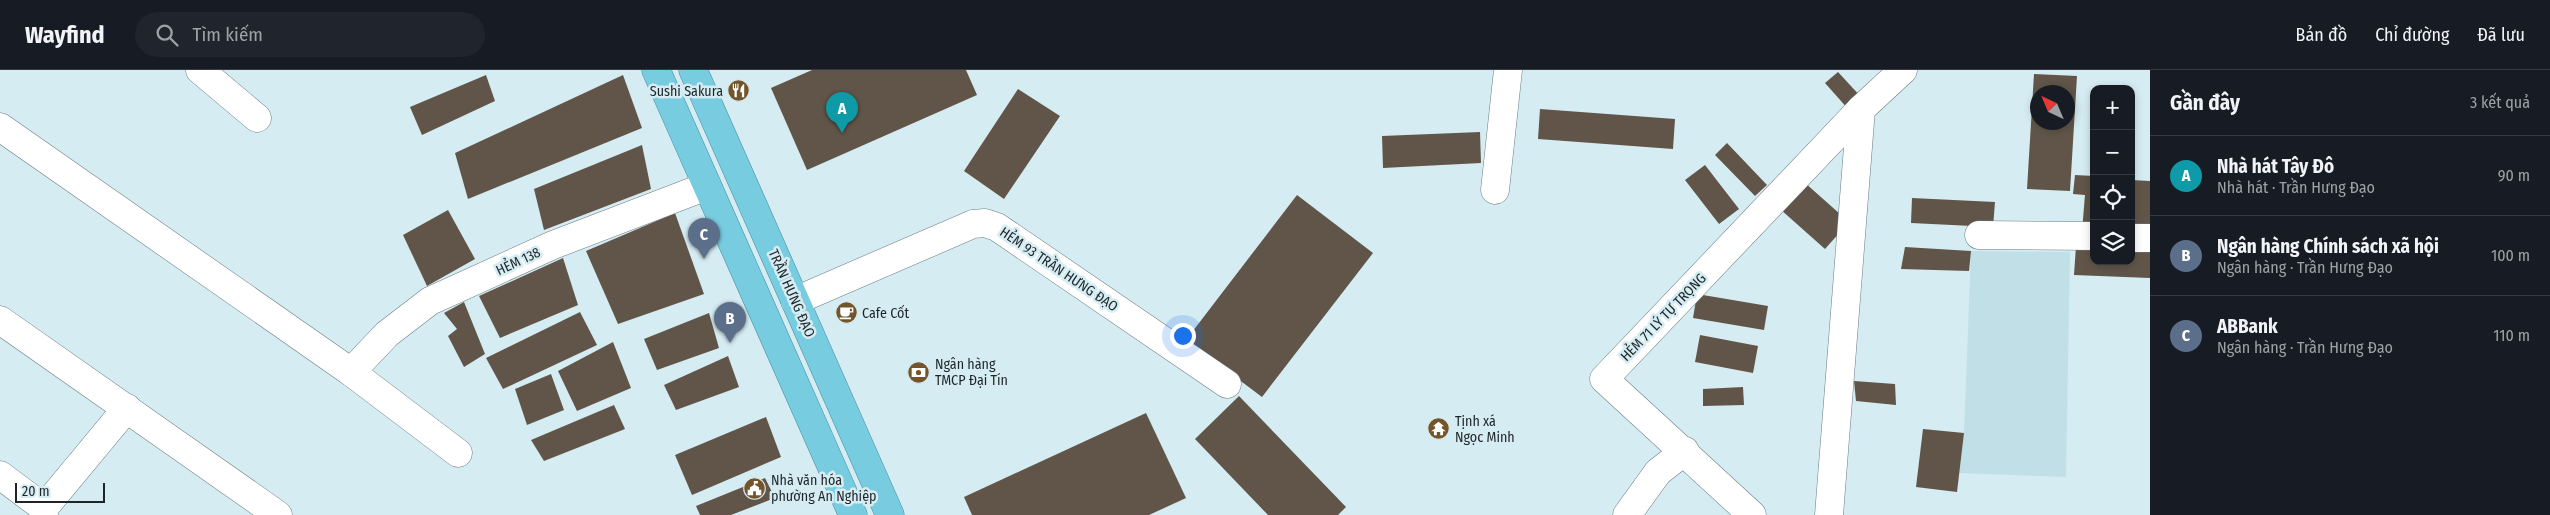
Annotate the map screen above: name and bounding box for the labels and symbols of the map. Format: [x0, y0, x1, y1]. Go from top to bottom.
restaurant icon: Sushi Sakura [727, 79, 751, 103]
place label: Sushi Sakura [650, 83, 723, 100]
north arrow [2030, 85, 2075, 130]
pin: A [826, 92, 858, 133]
pin: C [688, 218, 720, 259]
street label: HẺM 93 TRẦN HƯNG ĐẠO [996, 221, 1123, 315]
street label: HẺM 138 [492, 242, 543, 279]
street label: TRẦN HƯNG ĐẠO [765, 245, 821, 340]
street label: HẺM 71 LÝ TỰ TRỌNG [1616, 269, 1710, 365]
cafe icon: Cafe Cốt [834, 301, 858, 325]
pin: B [714, 302, 746, 343]
place label: Cafe Cốt [862, 304, 909, 322]
your location [1170, 323, 1196, 349]
place label: Ngân hàng TMCP Đại Tín [935, 356, 1008, 389]
bank icon: Ngân hàng TMCP Đại Tín [907, 360, 931, 384]
place label: Tịnh xá Ngọc Minh [1455, 413, 1515, 446]
temple icon: Tịnh xá Ngọc Minh [1427, 417, 1451, 441]
place label: Nhà văn hóa phường An Nghiệp [771, 472, 877, 505]
public building icon: Nhà văn hóa phường An Nghiệp [743, 476, 767, 500]
scale bar [15, 480, 105, 503]

